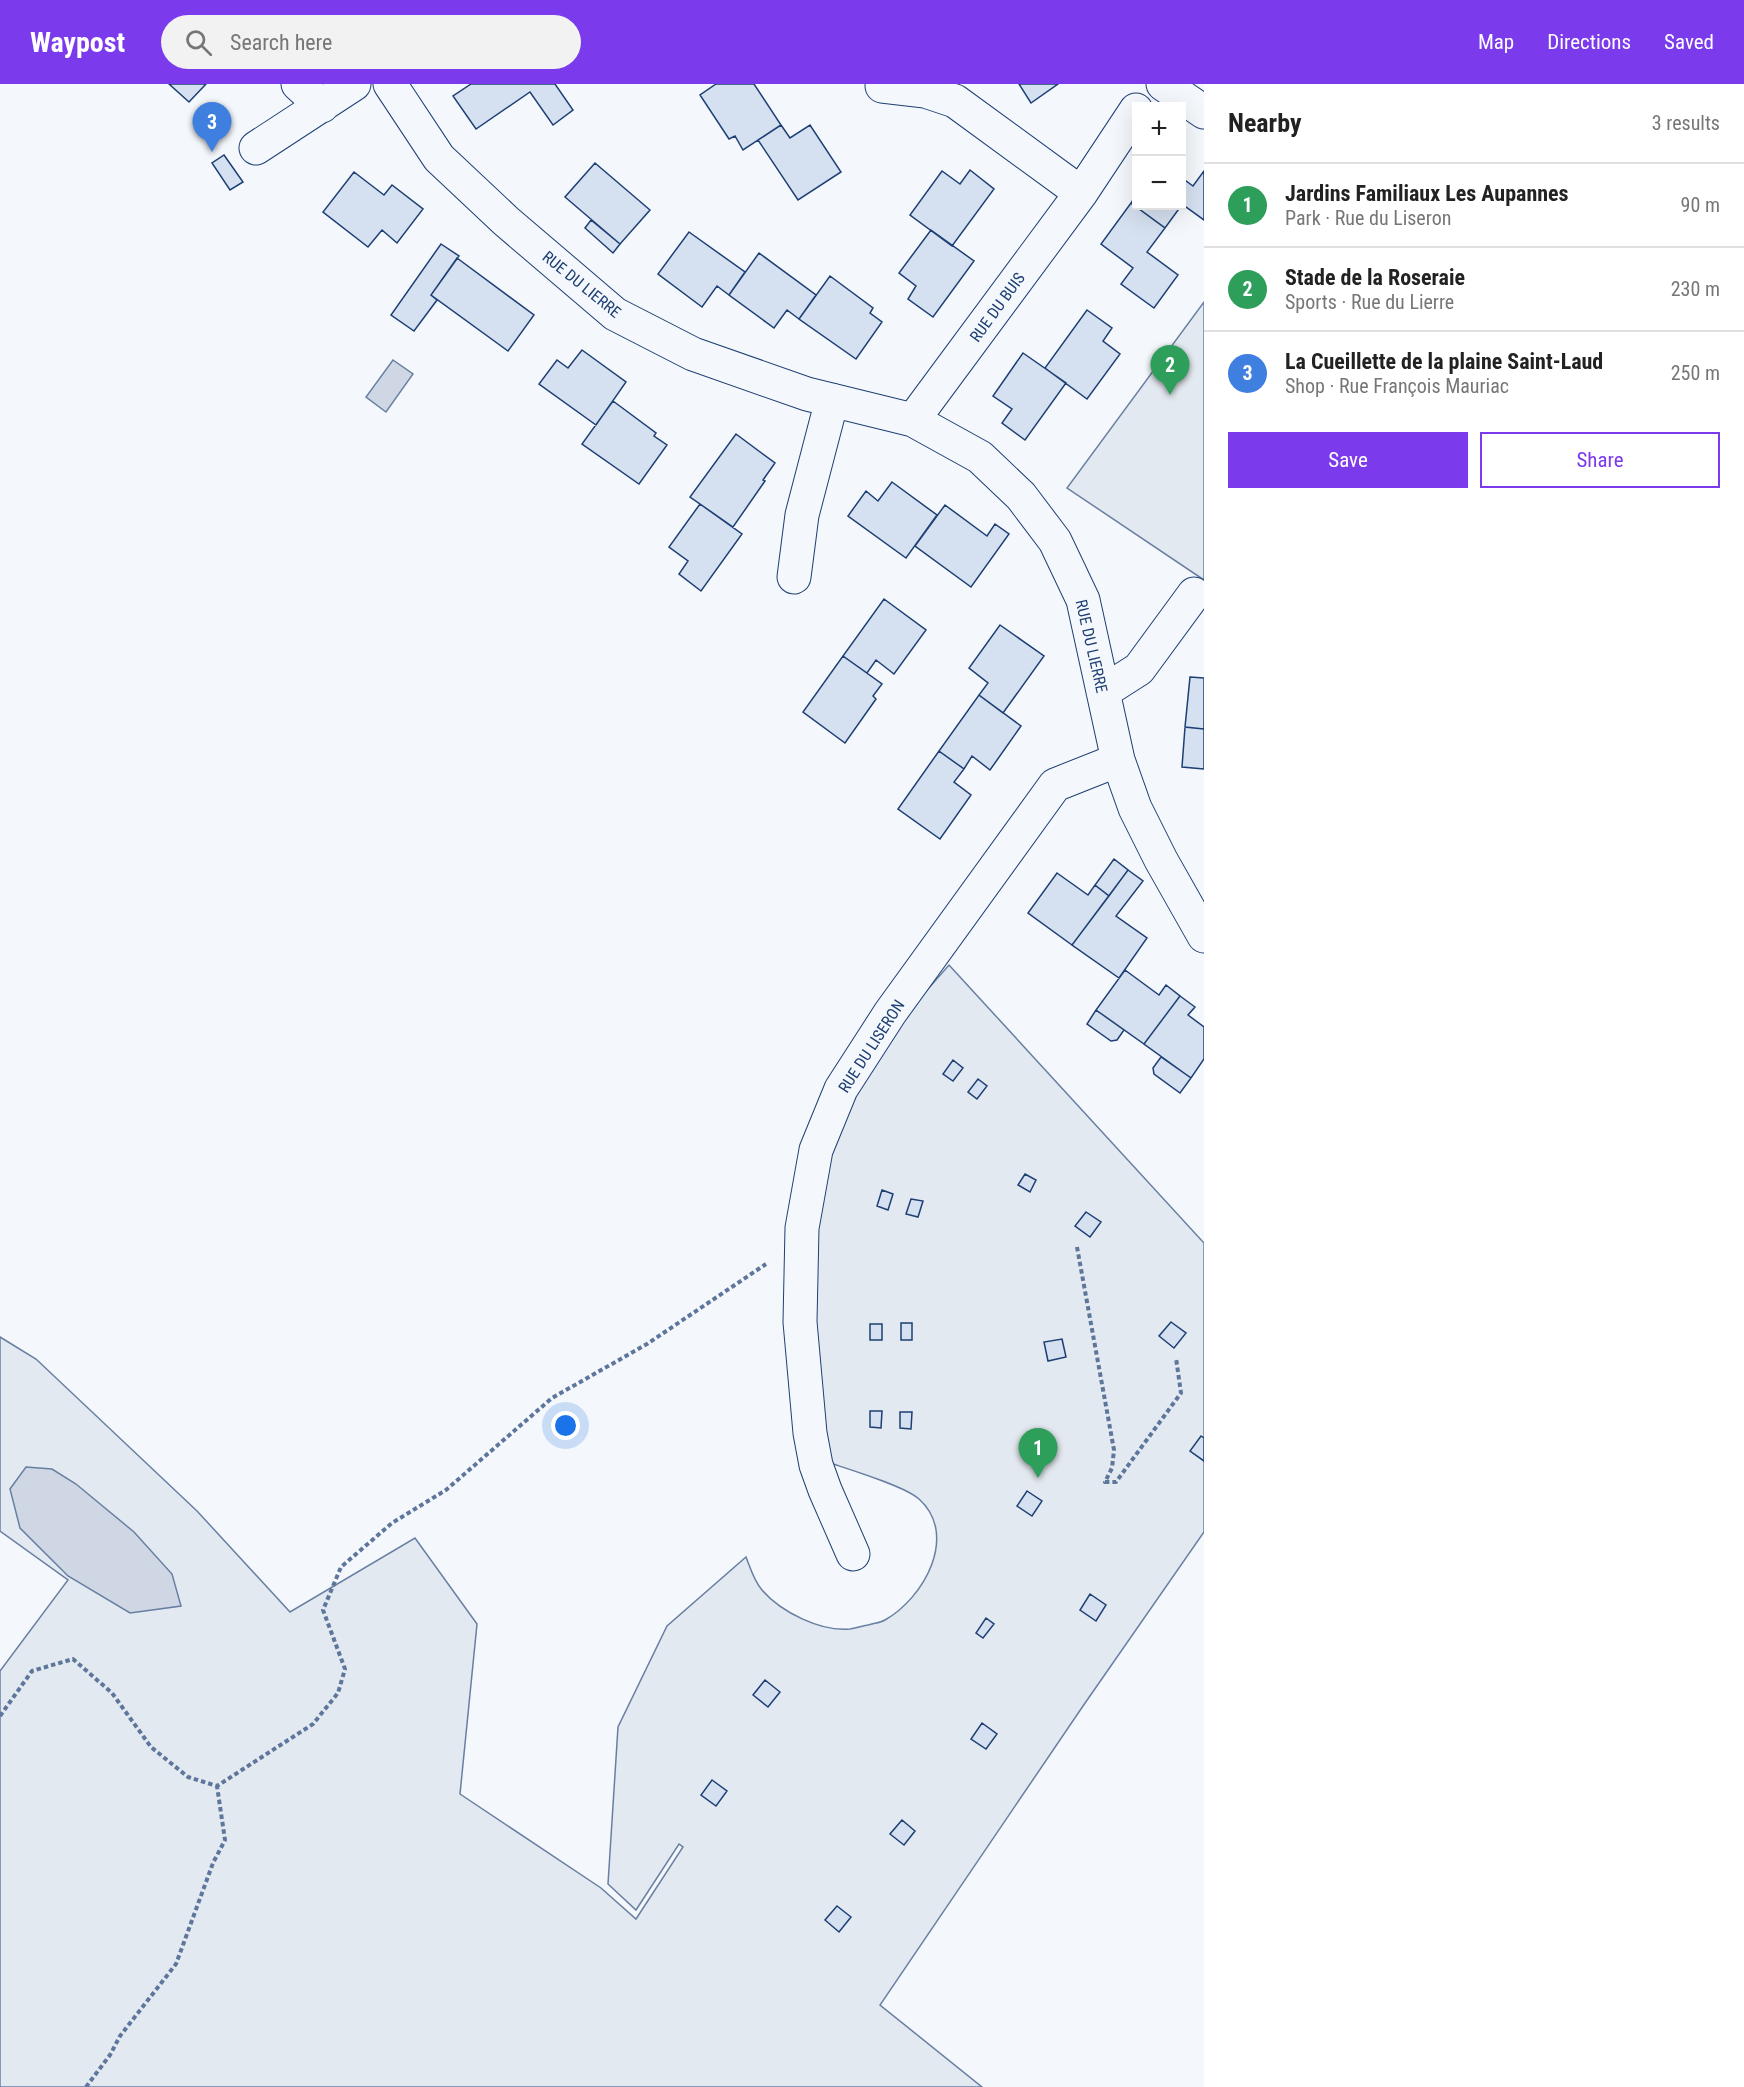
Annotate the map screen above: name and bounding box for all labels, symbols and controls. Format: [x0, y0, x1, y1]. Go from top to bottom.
search box [161, 15, 581, 69]
text: Waypost [30, 26, 125, 59]
icon: search [182, 26, 215, 59]
text: Search here [230, 30, 332, 55]
text: Map [1478, 30, 1514, 54]
text: Directions [1547, 30, 1631, 54]
text: Saved [1664, 30, 1714, 54]
map controls [1132, 102, 1186, 210]
button: + [1132, 102, 1186, 156]
pin: 3 [192, 103, 232, 152]
text: Nearby [1228, 108, 1302, 138]
text: 3 results [1652, 111, 1720, 135]
button: − [1132, 156, 1186, 210]
text: Jardins Familiaux Les Aupannes [1285, 181, 1569, 206]
text: 1 [1242, 193, 1253, 217]
text: 90 m [1681, 193, 1720, 217]
text: Park · Rue du Liseron [1285, 206, 1451, 230]
street label: RUE DU LIERRE [539, 247, 625, 322]
text: Stade de la Roseraie [1285, 265, 1465, 290]
street label: RUE DU BUIS [966, 269, 1029, 346]
text: 2 [1242, 277, 1253, 301]
text: 230 m [1671, 277, 1720, 301]
text: Sports · Rue du Lierre [1285, 290, 1454, 314]
pin: 2 [1150, 346, 1190, 395]
text: La Cueillette de la plaine Saint-Laud [1285, 349, 1603, 374]
text: 3 [1242, 361, 1253, 385]
text: 250 m [1671, 361, 1720, 385]
text: Shop · Rue François Mauriac [1285, 374, 1509, 398]
button: Save [1228, 432, 1468, 488]
button: Share [1480, 432, 1720, 488]
street label: RUE DU LIERRE [1072, 598, 1112, 695]
street label: RUE DU LISERON [834, 996, 908, 1096]
your location [551, 1411, 580, 1440]
pin: 1 [1018, 1428, 1058, 1478]

